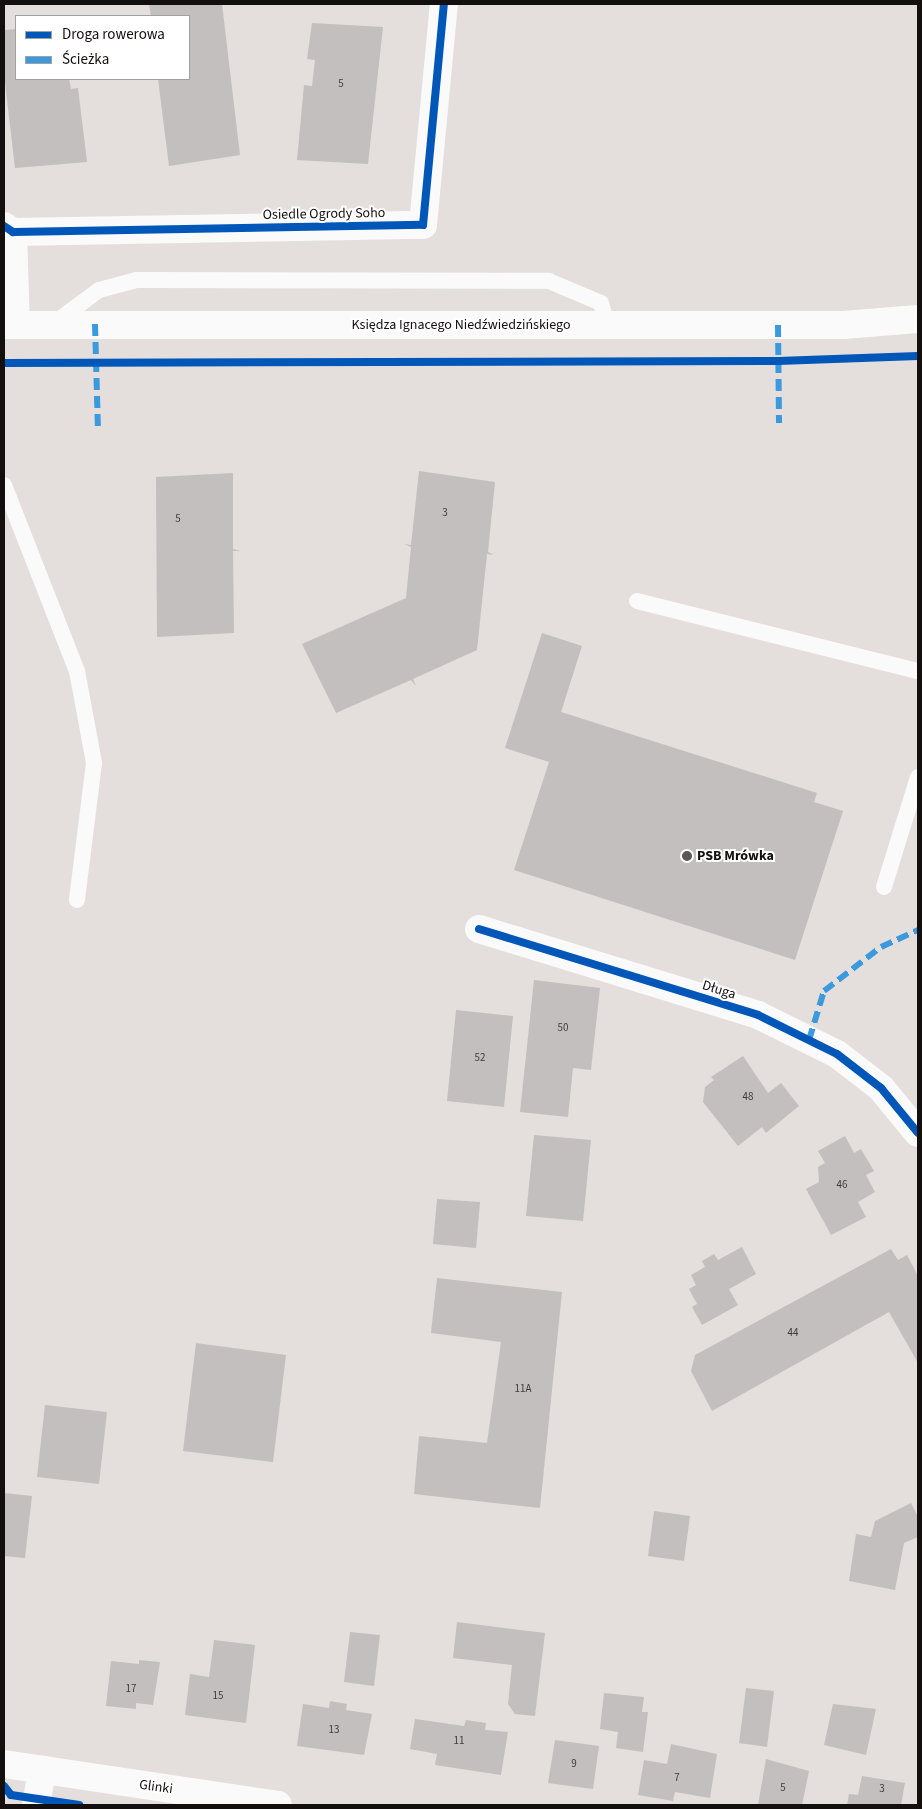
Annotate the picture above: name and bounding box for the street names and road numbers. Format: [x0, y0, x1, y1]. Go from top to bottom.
street label: Osiedle Ogrody Soho [263, 205, 385, 223]
street label: Księdza Ignacego Niedźwiedzińskiego [351, 317, 571, 333]
street label: Długa [700, 977, 738, 1003]
street label: Glinki [138, 1776, 174, 1798]

